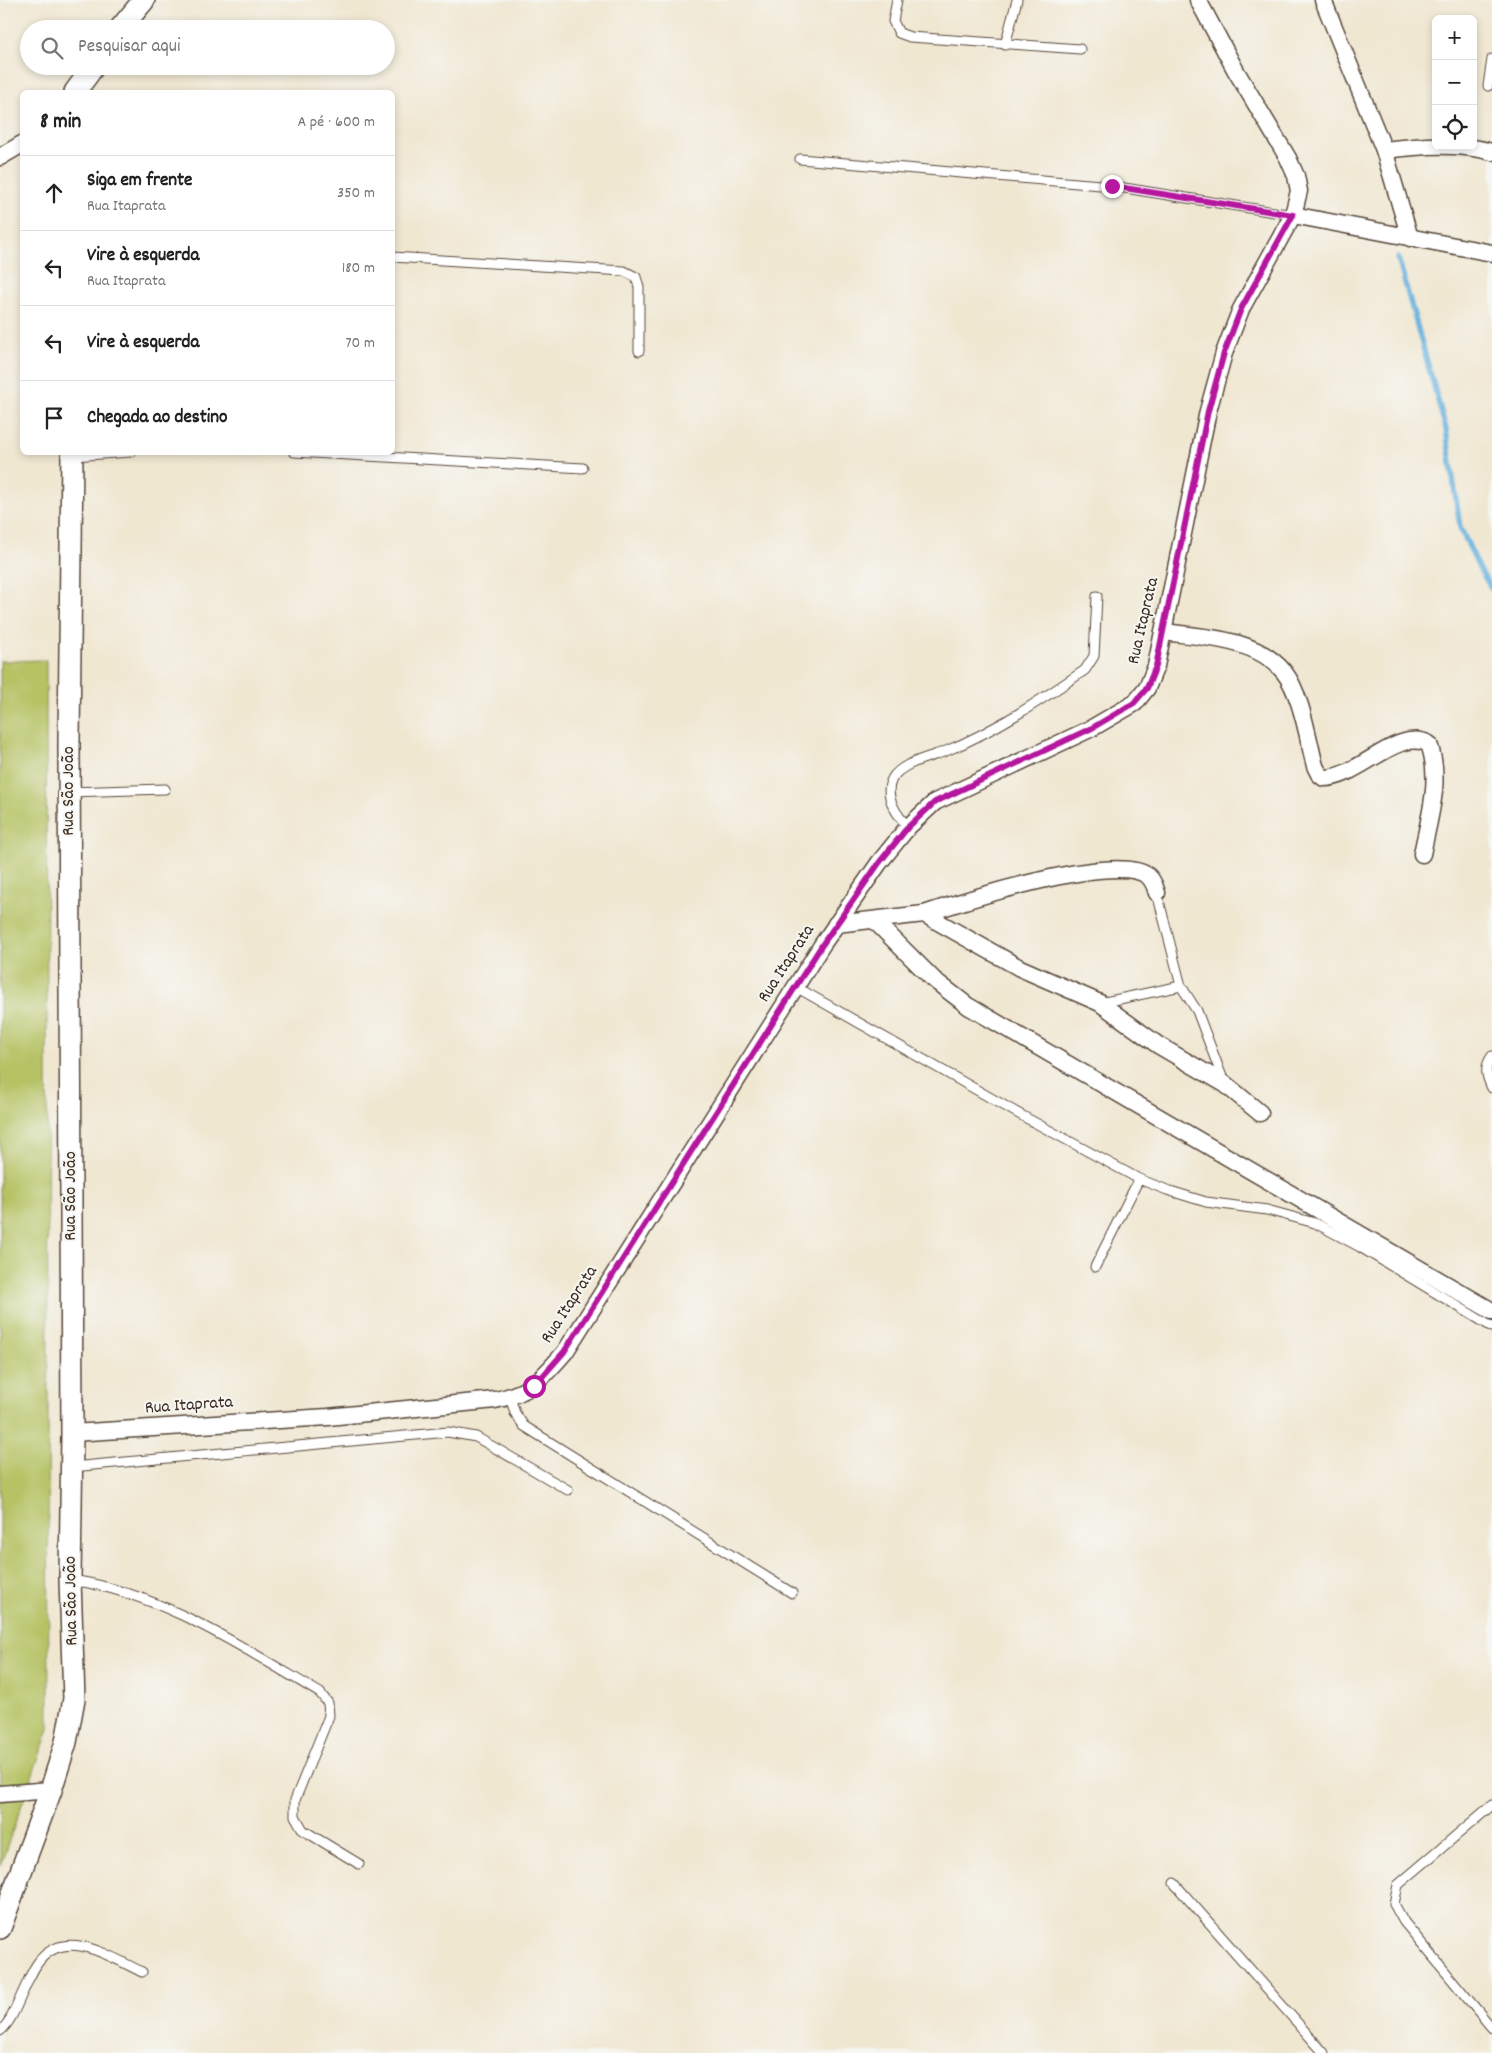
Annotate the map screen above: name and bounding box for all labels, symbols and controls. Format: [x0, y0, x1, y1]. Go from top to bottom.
map controls [1432, 15, 1477, 150]
button: + [1432, 15, 1477, 60]
search box [20, 20, 395, 75]
icon: search [38, 34, 66, 62]
text: Pesquisar aqui [78, 34, 180, 61]
button: − [1432, 60, 1477, 105]
button: locate [1432, 105, 1477, 150]
text: 8 min [40, 108, 81, 138]
text: A pé · 600 m [297, 111, 375, 134]
text: Siga em frente [87, 168, 192, 195]
route end [1101, 175, 1124, 198]
icon: ahead [40, 179, 68, 207]
text: 350 m [337, 182, 375, 205]
text: Rua Itaprata [87, 195, 165, 218]
text: Vire à esquerda [87, 243, 199, 270]
icon: left [40, 254, 68, 282]
text: 180 m [342, 257, 375, 280]
text: Rua Itaprata [87, 270, 165, 293]
icon: left [40, 329, 68, 357]
text: Vire à esquerda [87, 330, 199, 357]
text: 70 m [345, 332, 375, 355]
icon: arrive [40, 404, 68, 432]
text: Chegada ao destino [87, 405, 228, 432]
street label: Rua Itaprata [1122, 575, 1166, 667]
street label: Rua São João [57, 746, 82, 836]
street label: Rua Itaprata [752, 920, 822, 1008]
street label: Rua São João [59, 1151, 84, 1241]
street label: Rua Itaprata [535, 1261, 605, 1349]
route start [523, 1375, 546, 1398]
street label: Rua Itaprata [144, 1390, 234, 1422]
street label: Rua São João [59, 1556, 85, 1646]

